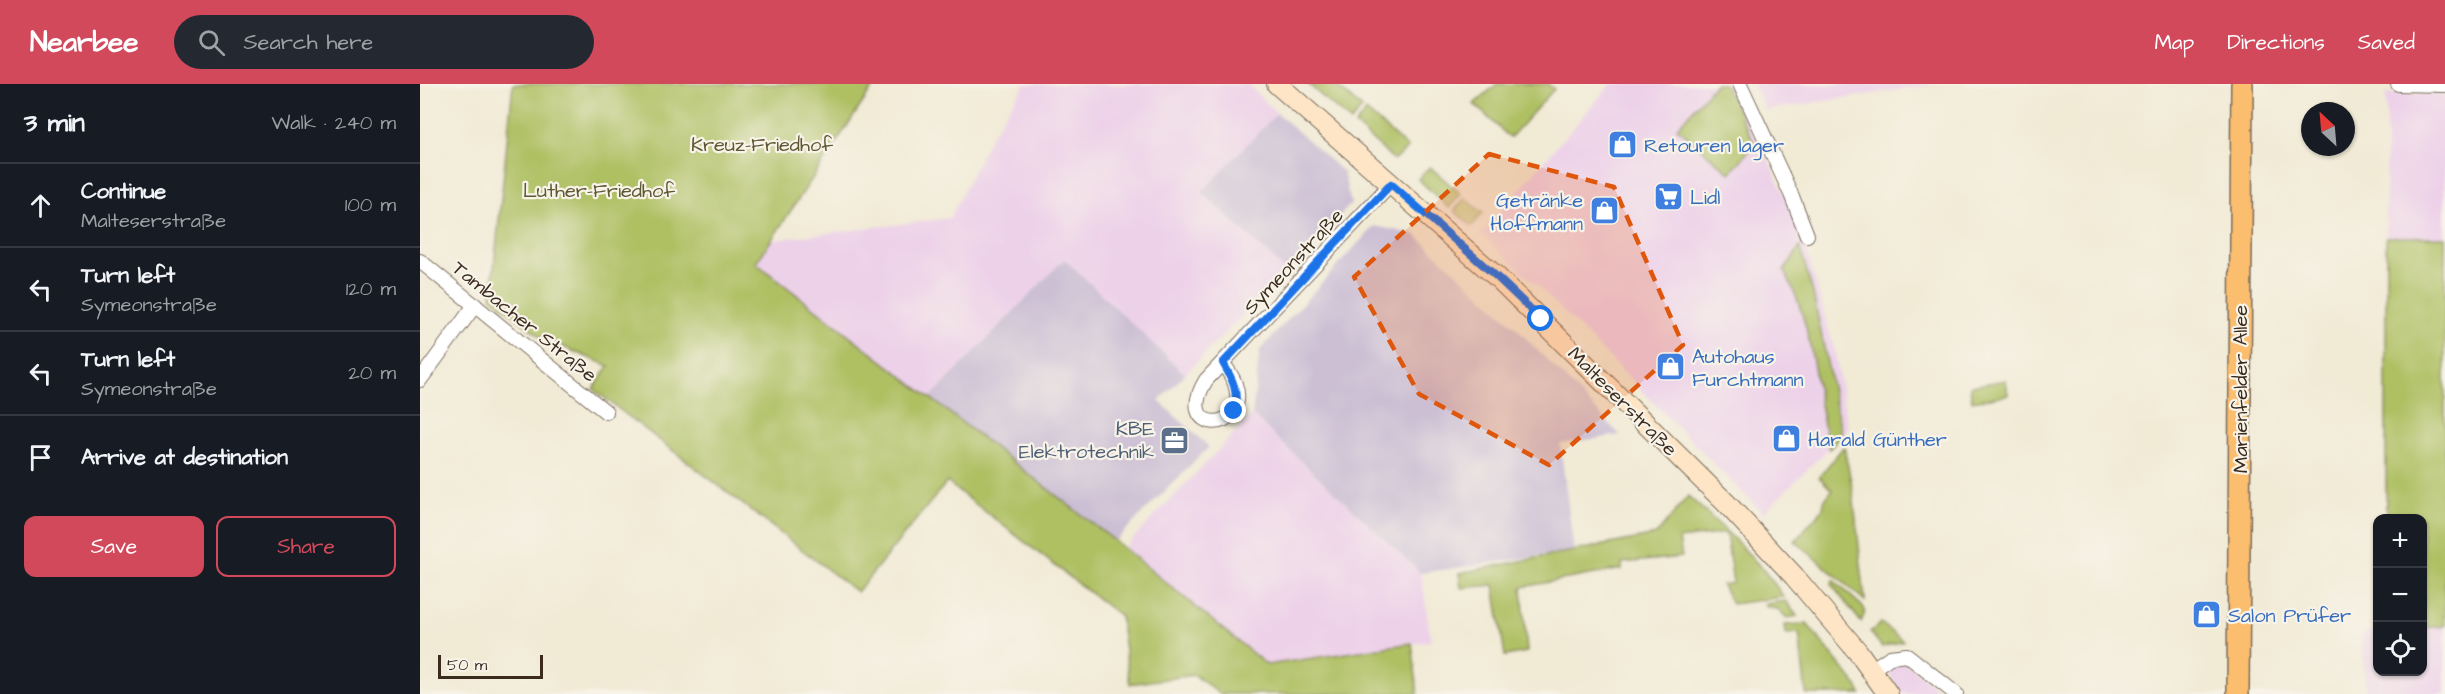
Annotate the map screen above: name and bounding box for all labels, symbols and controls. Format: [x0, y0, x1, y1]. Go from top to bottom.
search box [174, 15, 594, 69]
text: Nearbee [30, 23, 138, 62]
icon: search [195, 26, 228, 59]
text: Search here [243, 27, 373, 58]
text: Map [2154, 28, 2194, 57]
text: Directions [2227, 28, 2325, 57]
text: Saved [2358, 28, 2415, 57]
north arrow [2301, 102, 2355, 156]
text: 3 min [24, 105, 85, 141]
text: Walk · 240 m [272, 109, 396, 137]
shop icon: Retouren lager [1607, 129, 1639, 161]
park label: Kreuz-Friedhof [691, 131, 833, 159]
place label: Retouren lager [1644, 132, 1784, 161]
text: Continue [81, 176, 166, 207]
park label: Luther-Friedhof [523, 177, 675, 205]
supermarket icon: Lidl [1653, 181, 1685, 213]
place label: Lidl [1690, 184, 1720, 212]
place label: Getränke Hoffmann [1490, 187, 1583, 238]
icon: ahead [24, 189, 57, 222]
text: 100 m [345, 191, 396, 219]
shop icon: Getränke Hoffmann [1588, 195, 1620, 227]
street label: Symeonstraße [1237, 202, 1351, 322]
text: Malteserstraße [81, 207, 226, 235]
street label: Tambacher Straße [446, 255, 603, 389]
text: Turn left [81, 260, 175, 291]
icon: left [24, 273, 57, 306]
text: 120 m [346, 275, 396, 303]
text: Symeonstraße [81, 291, 217, 319]
route start [1527, 305, 1553, 331]
street label: Marienfelder Allee [2227, 305, 2255, 473]
street label: Malteserstraße [1561, 341, 1684, 463]
place label: Autohaus Furchtmann [1692, 343, 1803, 394]
text: Turn left [81, 344, 175, 375]
shop icon: Autohaus Furchtmann [1655, 351, 1687, 383]
icon: left [24, 357, 57, 390]
text: 20 m [348, 359, 396, 387]
text: Symeonstraße [81, 375, 217, 403]
route end [1220, 397, 1246, 423]
place label: KBE Elektrotechnik [1019, 415, 1154, 466]
shop icon: Harald Günther [1771, 423, 1803, 455]
office icon: KBE Elektrotechnik [1159, 424, 1191, 456]
place label: Harald Günther [1808, 426, 1947, 454]
icon: arrive [24, 441, 57, 474]
text: Arrive at destination [81, 442, 288, 473]
map controls [2373, 514, 2427, 676]
button: + [2373, 514, 2427, 568]
button: Save [24, 516, 204, 577]
button: Share [216, 516, 396, 577]
button: − [2373, 568, 2427, 622]
shop icon: Salon Prüfer [2191, 599, 2223, 631]
place label: Salon Prüfer [2228, 602, 2351, 630]
button: locate [2373, 622, 2427, 676]
scale bar [438, 652, 543, 680]
text: 50 m [447, 654, 487, 676]

